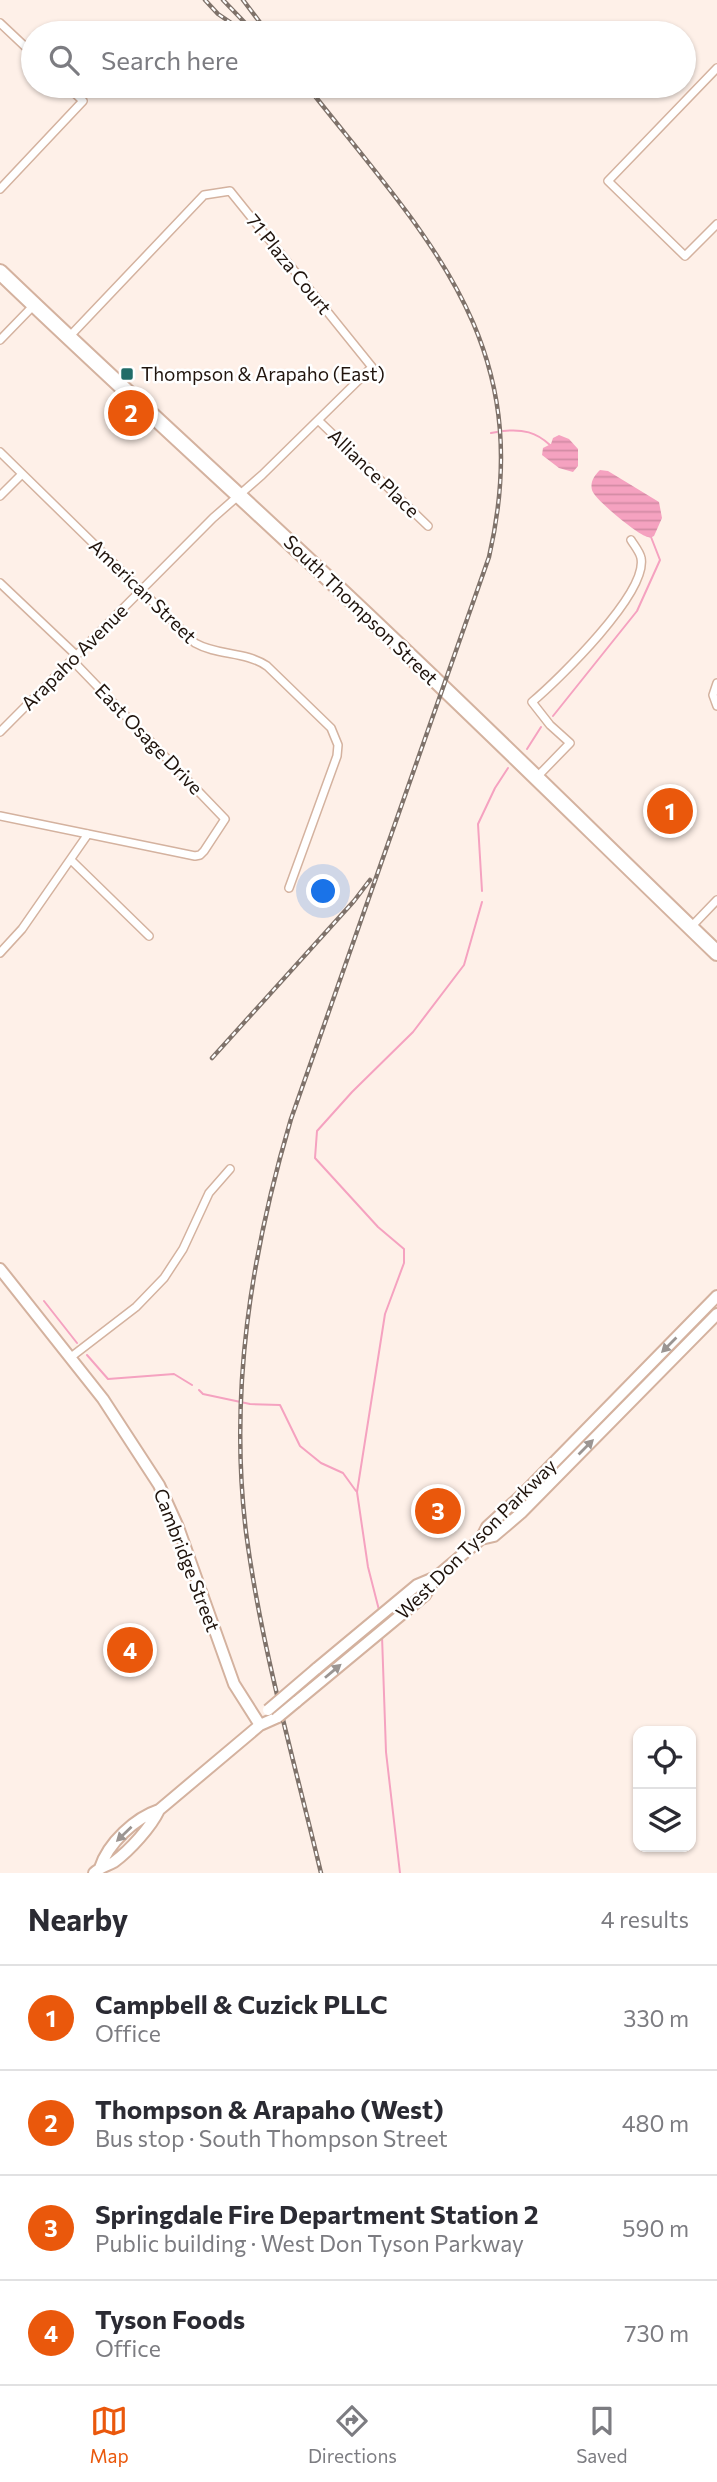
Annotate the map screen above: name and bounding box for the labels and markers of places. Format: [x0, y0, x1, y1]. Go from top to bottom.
place label: Thompson & Arapaho (East) [141, 362, 385, 385]
marker: Thompson & Arapaho (East) [119, 366, 135, 382]
pin: 2 [108, 387, 154, 439]
pin: 1 [647, 785, 693, 837]
pin: 3 [415, 1485, 461, 1537]
pin: 4 [107, 1624, 153, 1676]

